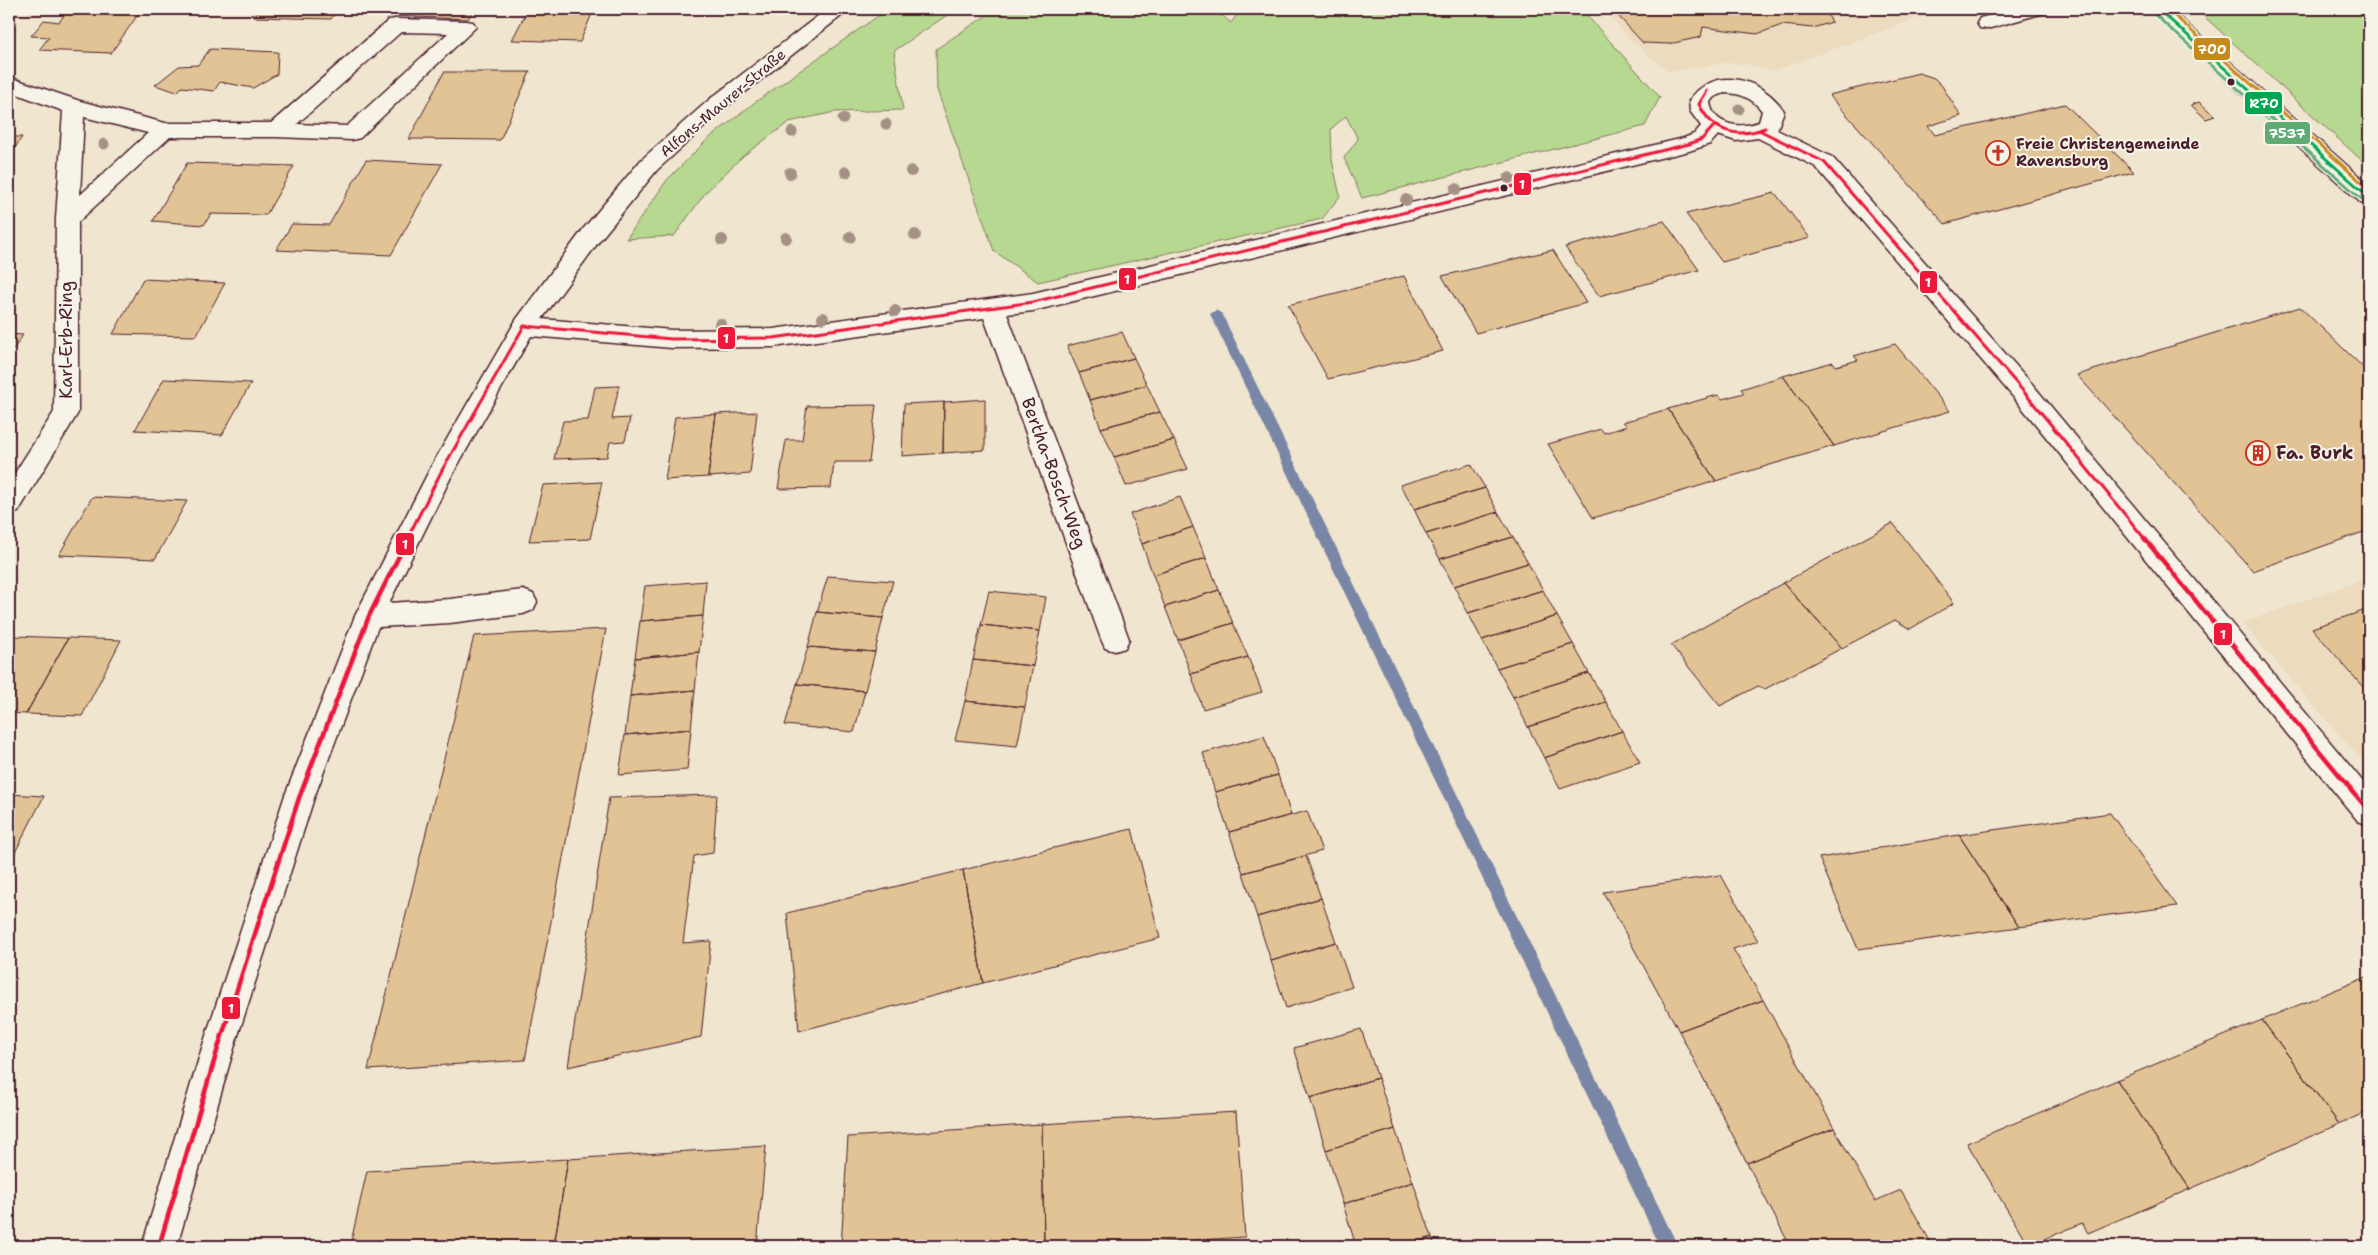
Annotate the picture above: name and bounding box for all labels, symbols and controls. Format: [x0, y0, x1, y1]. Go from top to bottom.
line badge: 700 [2193, 37, 2231, 61]
text: 700 [2197, 40, 2227, 58]
street label: Alfons-Maurer-Straße [656, 44, 790, 162]
unlabelled marker [2226, 77, 2236, 87]
line badge: R70 [2244, 91, 2283, 115]
text: R70 [2249, 94, 2279, 112]
line badge: 7537 [2264, 121, 2311, 145]
text: 7537 [2268, 124, 2306, 142]
place label: Freie Christengemeinde Ravensburg [2016, 134, 2200, 171]
church icon: Freie Christengemeinde Ravensburg [1985, 140, 2011, 166]
line badge: 1 [1513, 172, 1532, 196]
text: 1 [1519, 175, 1525, 193]
unlabelled marker [1499, 183, 1509, 193]
line badge: 1 [1118, 267, 1137, 291]
text: 1 [1124, 270, 1130, 288]
line badge: 1 [1919, 270, 1938, 294]
text: 1 [1925, 273, 1931, 291]
street label: Karl-Erb-Ring [54, 281, 78, 399]
line badge: 1 [717, 326, 736, 350]
text: 1 [723, 329, 729, 347]
street label: Bertha-Bosch-Weg [1016, 394, 1092, 552]
building icon: Fa. Burk [2245, 440, 2271, 466]
place label: Fa. Burk [2276, 441, 2353, 465]
line badge: 1 [395, 532, 415, 556]
text: 1 [402, 535, 408, 553]
line badge: 1 [2213, 622, 2233, 646]
text: 1 [2220, 625, 2226, 643]
line badge: 1 [221, 996, 241, 1020]
text: 1 [228, 999, 234, 1017]

